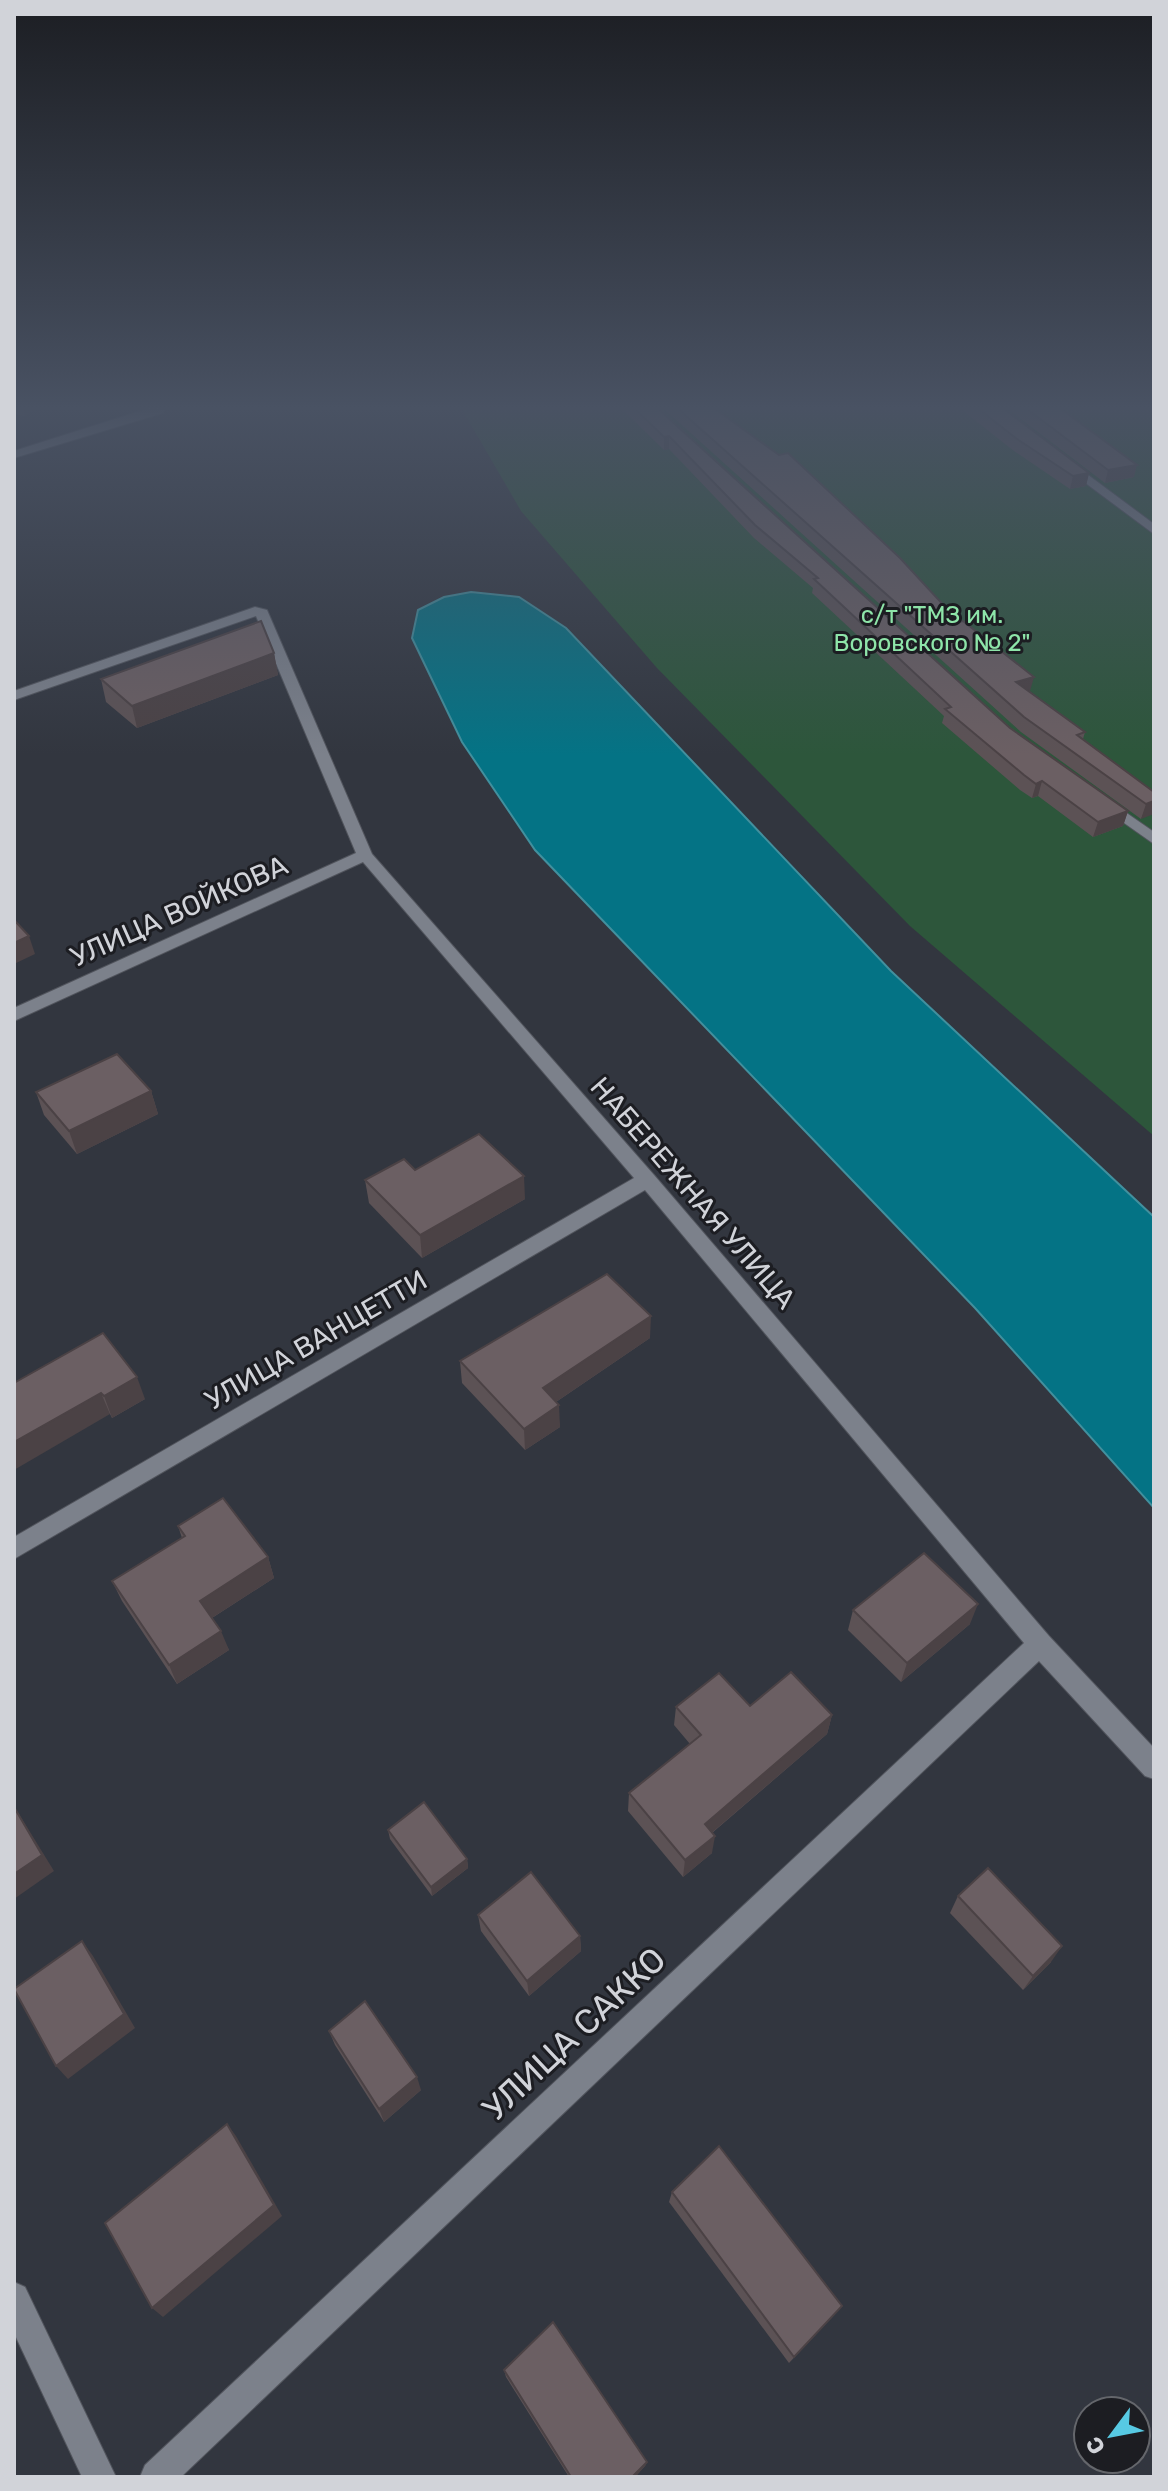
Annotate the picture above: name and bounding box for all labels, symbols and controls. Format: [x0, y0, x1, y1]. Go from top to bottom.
park label: с/т "ТМЗ им. Воровского № 2" [833, 601, 1031, 657]
street label: УЛИЦА ВОЙКОВА [65, 848, 293, 974]
street label: НАБЕРЕЖНАЯ УЛИЦА [583, 1071, 803, 1316]
street label: УЛИЦА ВАНЦЕТТИ [199, 1263, 433, 1417]
street label: УЛИЦА САККО [474, 1939, 674, 2129]
north arrow [1072, 2395, 1152, 2475]
text: С [1080, 2432, 1111, 2459]

